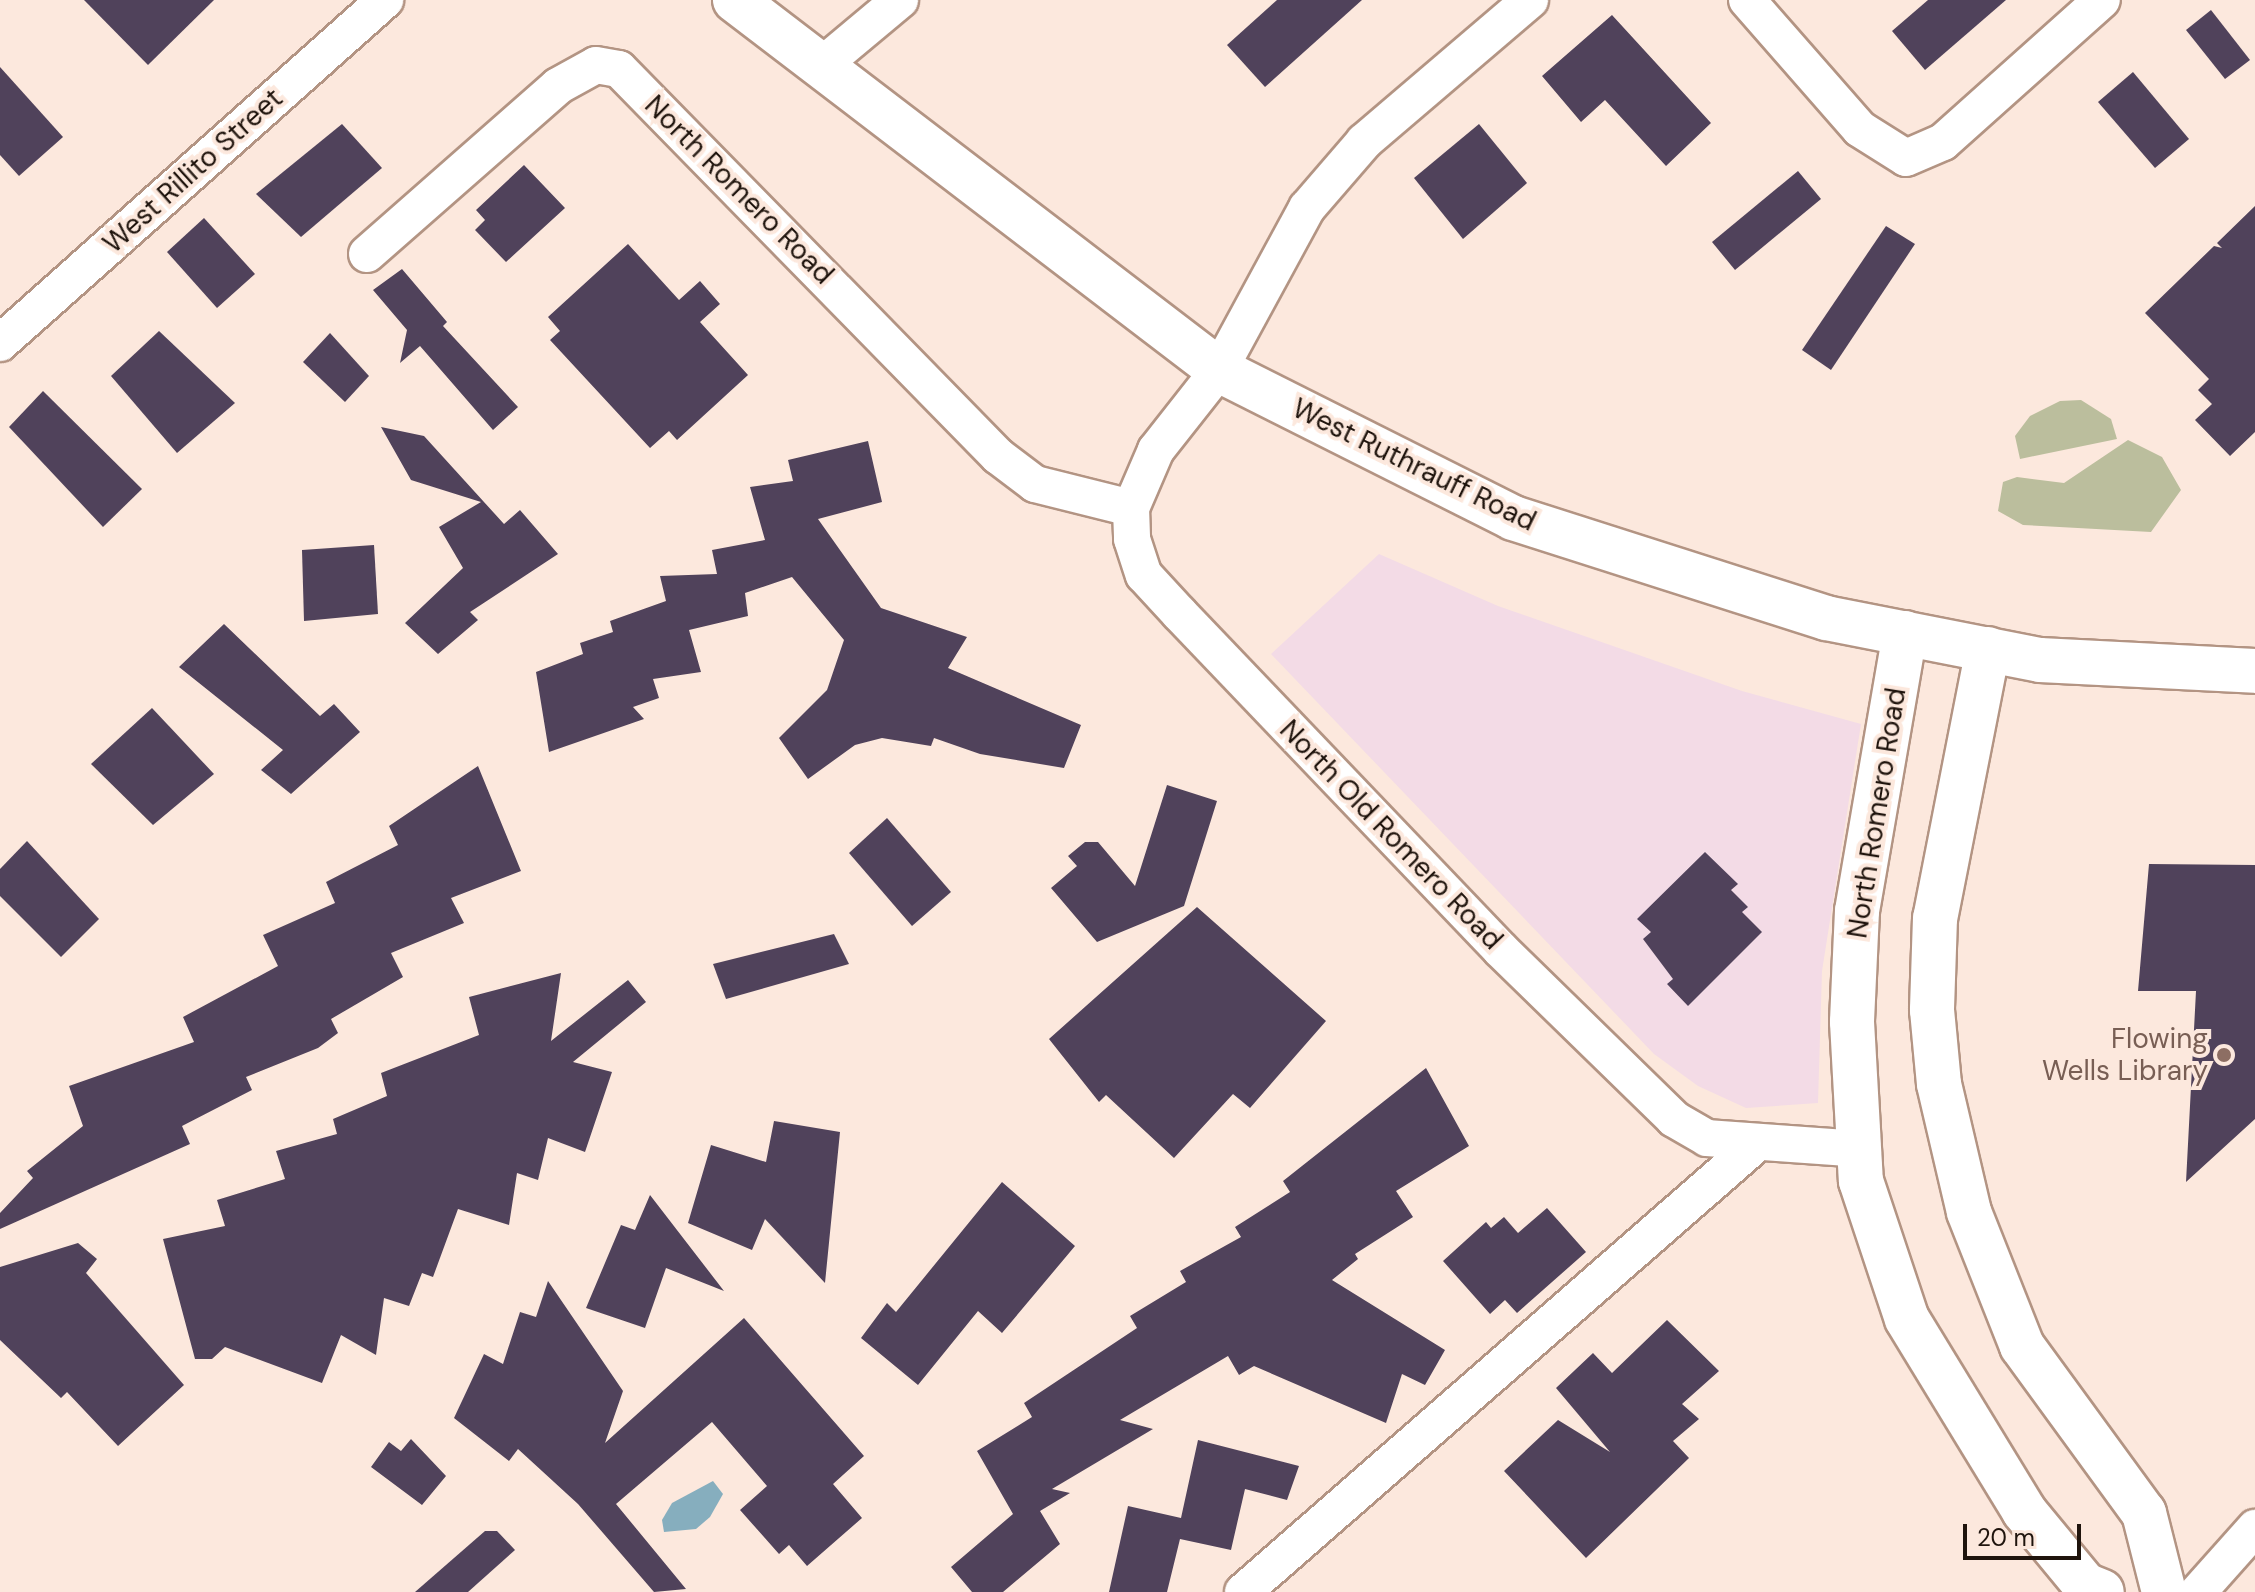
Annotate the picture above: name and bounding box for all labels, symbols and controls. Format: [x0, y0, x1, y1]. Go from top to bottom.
street label: West Rillito Street [96, 82, 290, 260]
street label: North Romero Road [638, 89, 840, 291]
street label: West Ruthrauff Road [1287, 391, 1541, 539]
street label: North Romero Road [1841, 685, 1913, 941]
street label: North Old Romero Road [1273, 713, 1509, 957]
place label: Flowing Wells Library [2042, 1022, 2208, 1088]
marker: Flowing Wells Library [2215, 1046, 2233, 1064]
scale bar [1967, 1508, 2085, 1558]
text: 20 m [1977, 1522, 2035, 1553]

